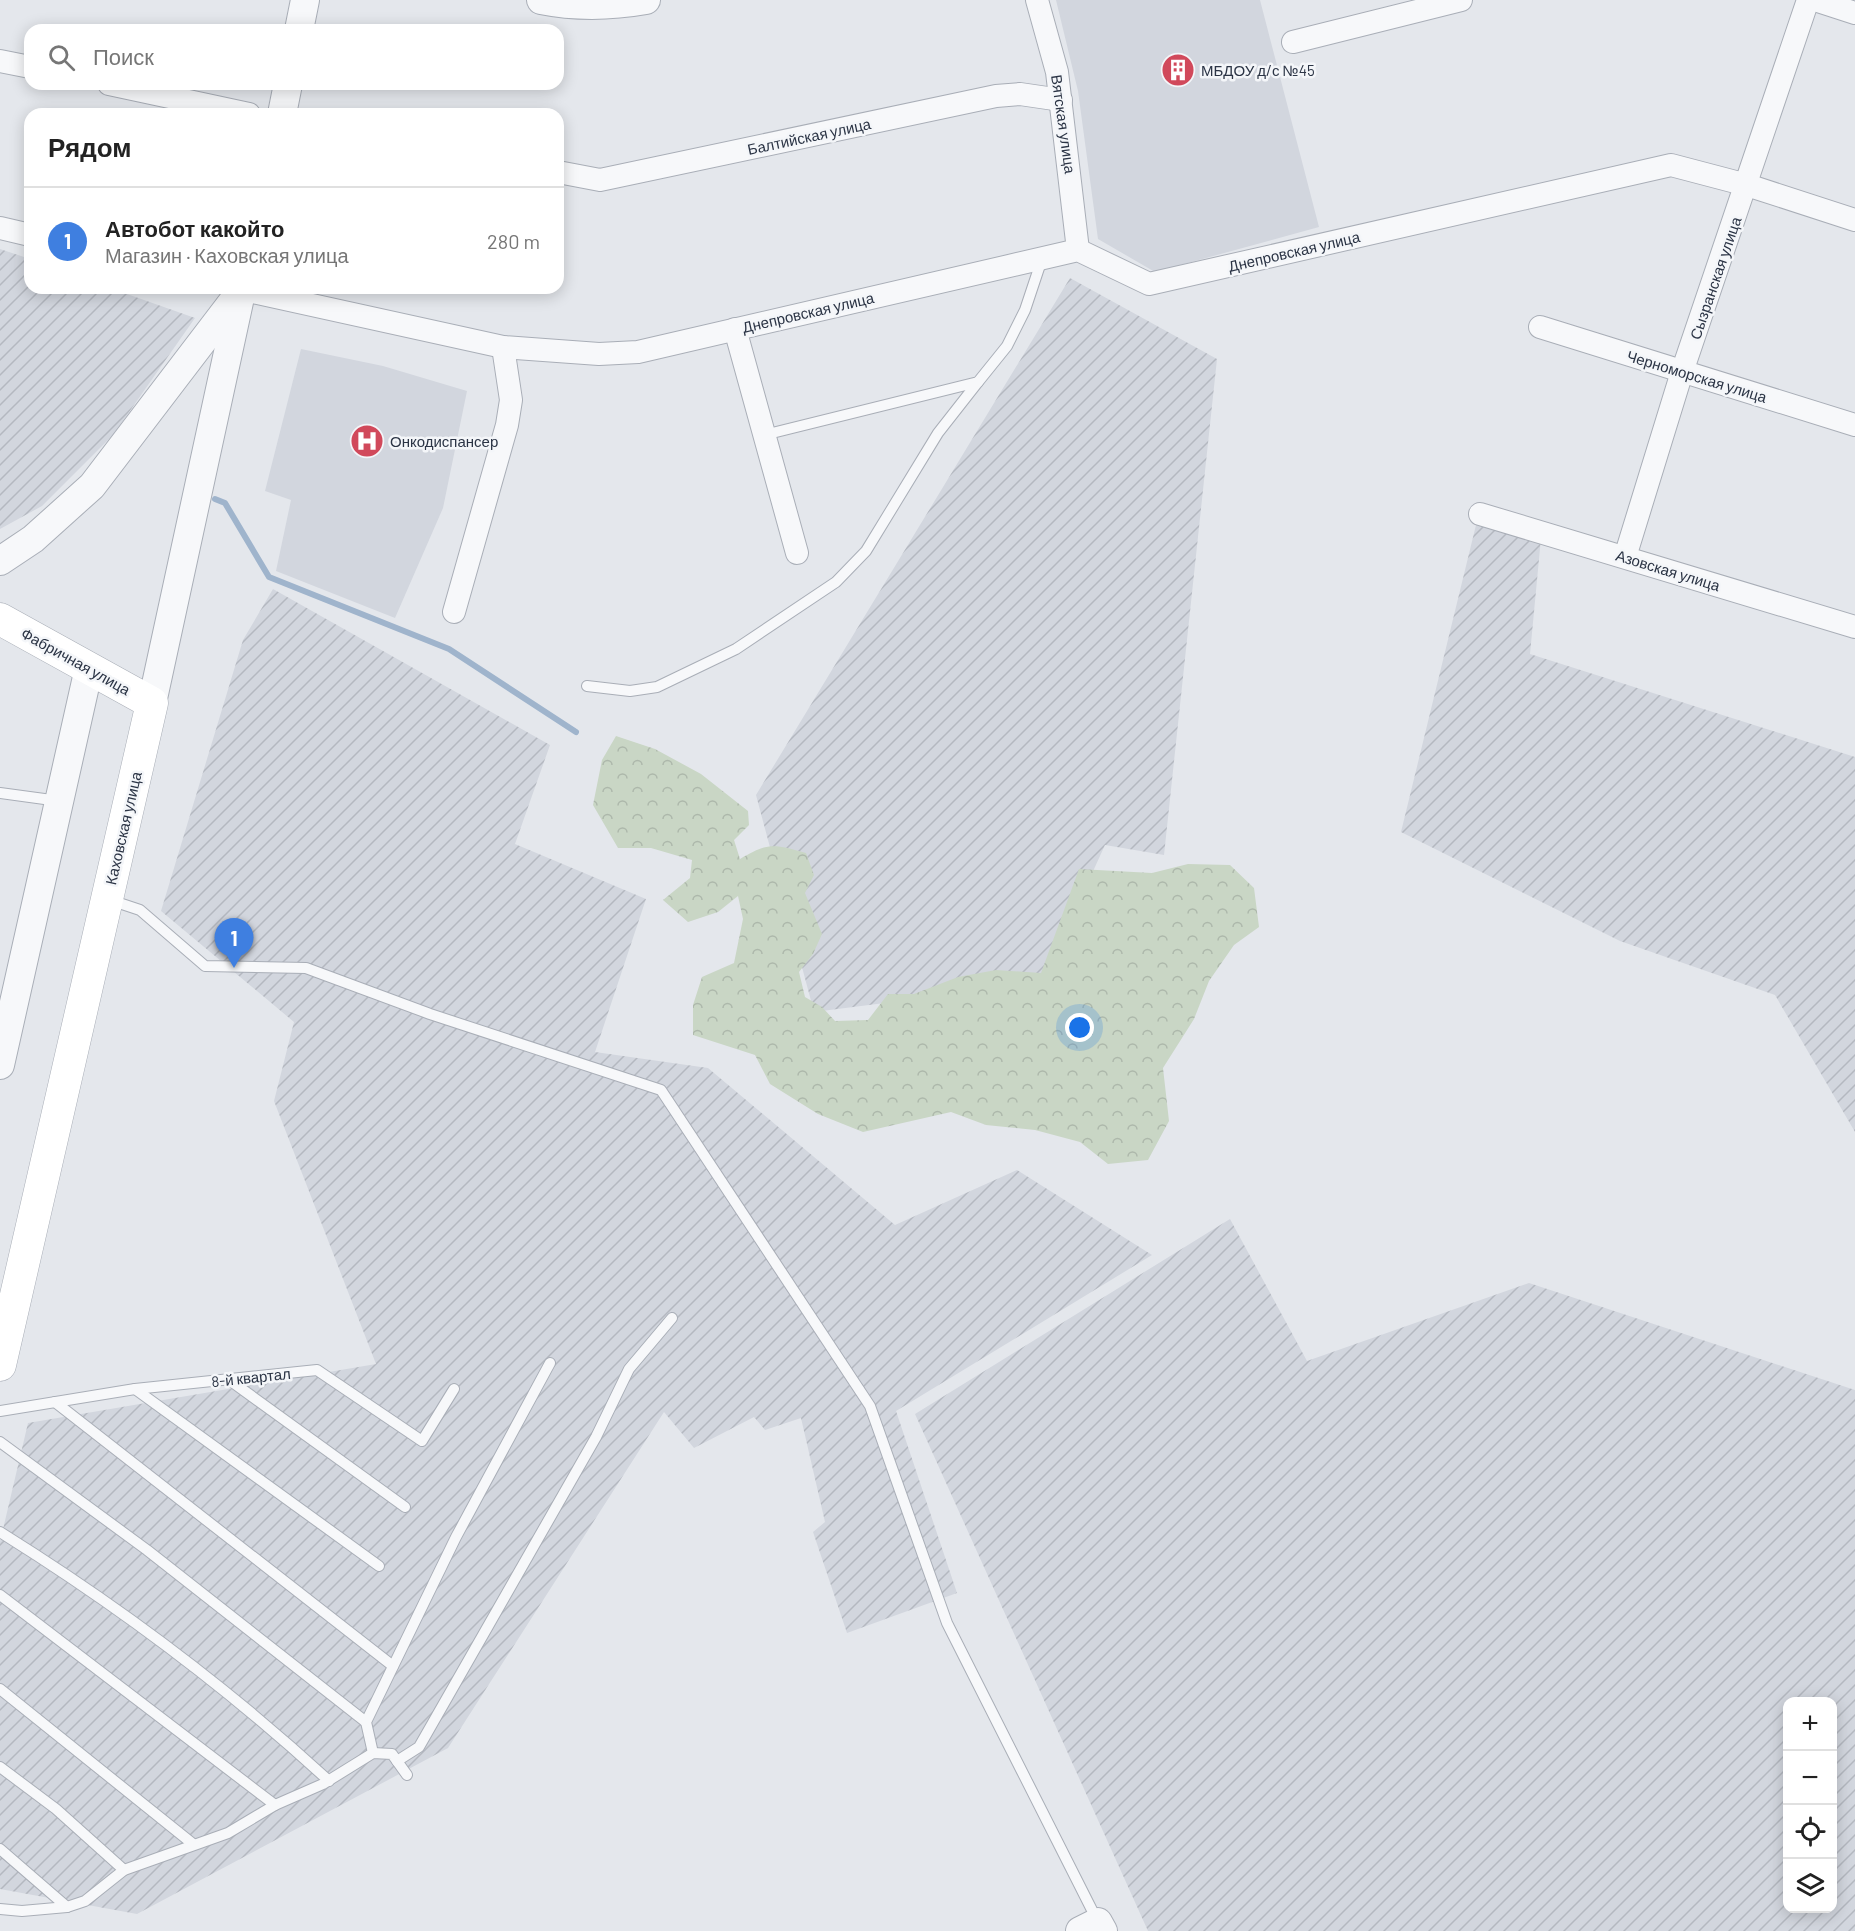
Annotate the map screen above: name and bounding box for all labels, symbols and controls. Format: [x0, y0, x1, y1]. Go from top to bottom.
search box [24, 24, 564, 90]
icon: search [45, 41, 78, 74]
text: Поиск [93, 43, 154, 69]
building icon: МБДОУ д/с №45 [1160, 52, 1196, 88]
place label: МБДОУ д/с №45 [1201, 61, 1315, 79]
street label: Вятская улица [1048, 73, 1080, 175]
street label: Балтийская улица [746, 114, 873, 158]
text: Рядом [48, 131, 131, 162]
street label: Сызранская улица [1686, 214, 1745, 342]
text: Автобот какойто [105, 215, 285, 241]
street label: Днепровская улица [1226, 227, 1362, 275]
text: 1 [64, 229, 71, 253]
text: 280 m [487, 229, 540, 253]
text: Магазин · Каховская улица [105, 243, 349, 267]
street label: Днепровская улица [740, 288, 876, 336]
street label: Черноморская улица [1625, 346, 1770, 406]
hospital icon: Онкодиспансер [349, 423, 385, 459]
place label: Онкодиспансер [390, 432, 498, 450]
street label: Азовская улица [1614, 546, 1723, 595]
street label: Фабричная улица [18, 624, 134, 699]
street label: Каховская улица [101, 769, 145, 886]
pin: 1 [214, 918, 254, 968]
your location [1065, 1013, 1094, 1042]
street label: 8-й квартал [210, 1364, 292, 1390]
map controls [1783, 1697, 1837, 1913]
button: + [1783, 1697, 1837, 1751]
button: − [1783, 1751, 1837, 1805]
button: locate [1783, 1805, 1837, 1859]
button: layers [1783, 1859, 1837, 1913]

